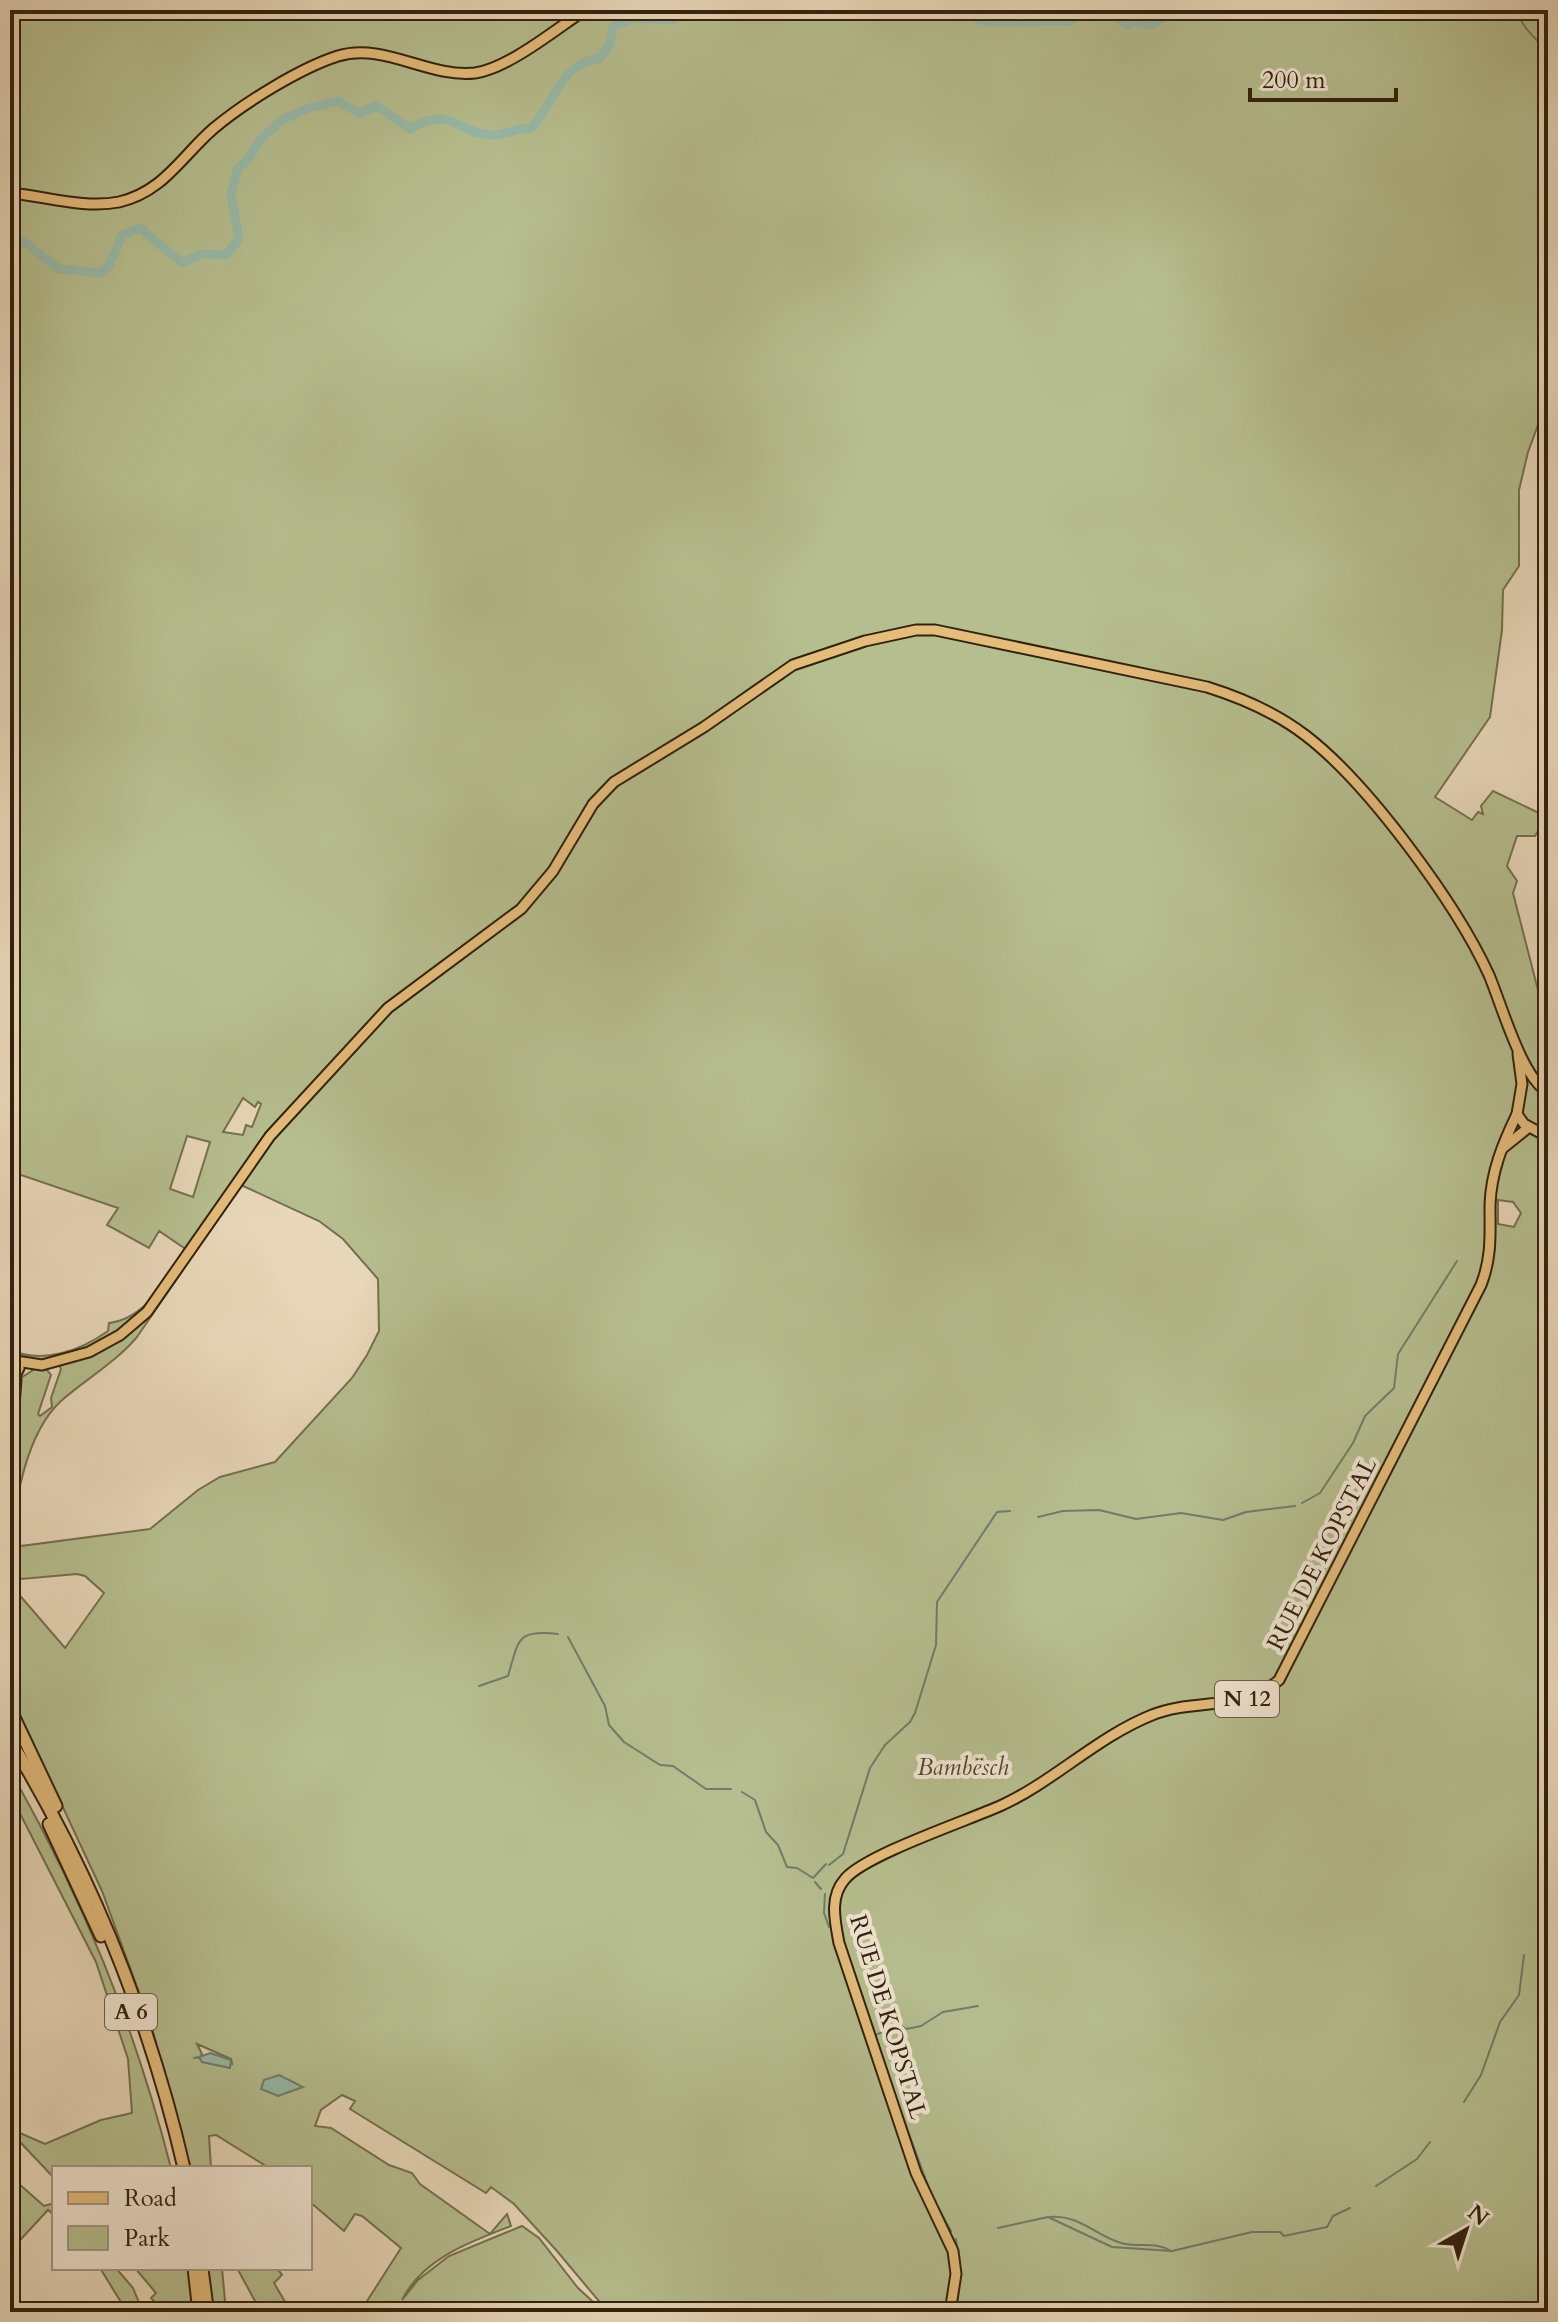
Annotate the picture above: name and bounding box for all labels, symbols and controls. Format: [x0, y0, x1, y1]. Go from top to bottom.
scale bar [1250, 52, 1396, 102]
text: 200 m [1262, 64, 1326, 97]
street label: RUE DE KOPSTAL [1259, 1452, 1385, 1656]
road number: N 12 [1215, 1681, 1279, 1717]
park label: Bambësch [917, 1751, 1009, 1784]
street label: RUE DE KOPSTAL [841, 1911, 935, 2124]
road number: A 6 [105, 1994, 157, 2030]
legend [52, 2166, 312, 2270]
text: Road [124, 2182, 177, 2215]
north arrow [1426, 2190, 1506, 2270]
text: N [1461, 2198, 1495, 2233]
text: Park [124, 2222, 170, 2255]

